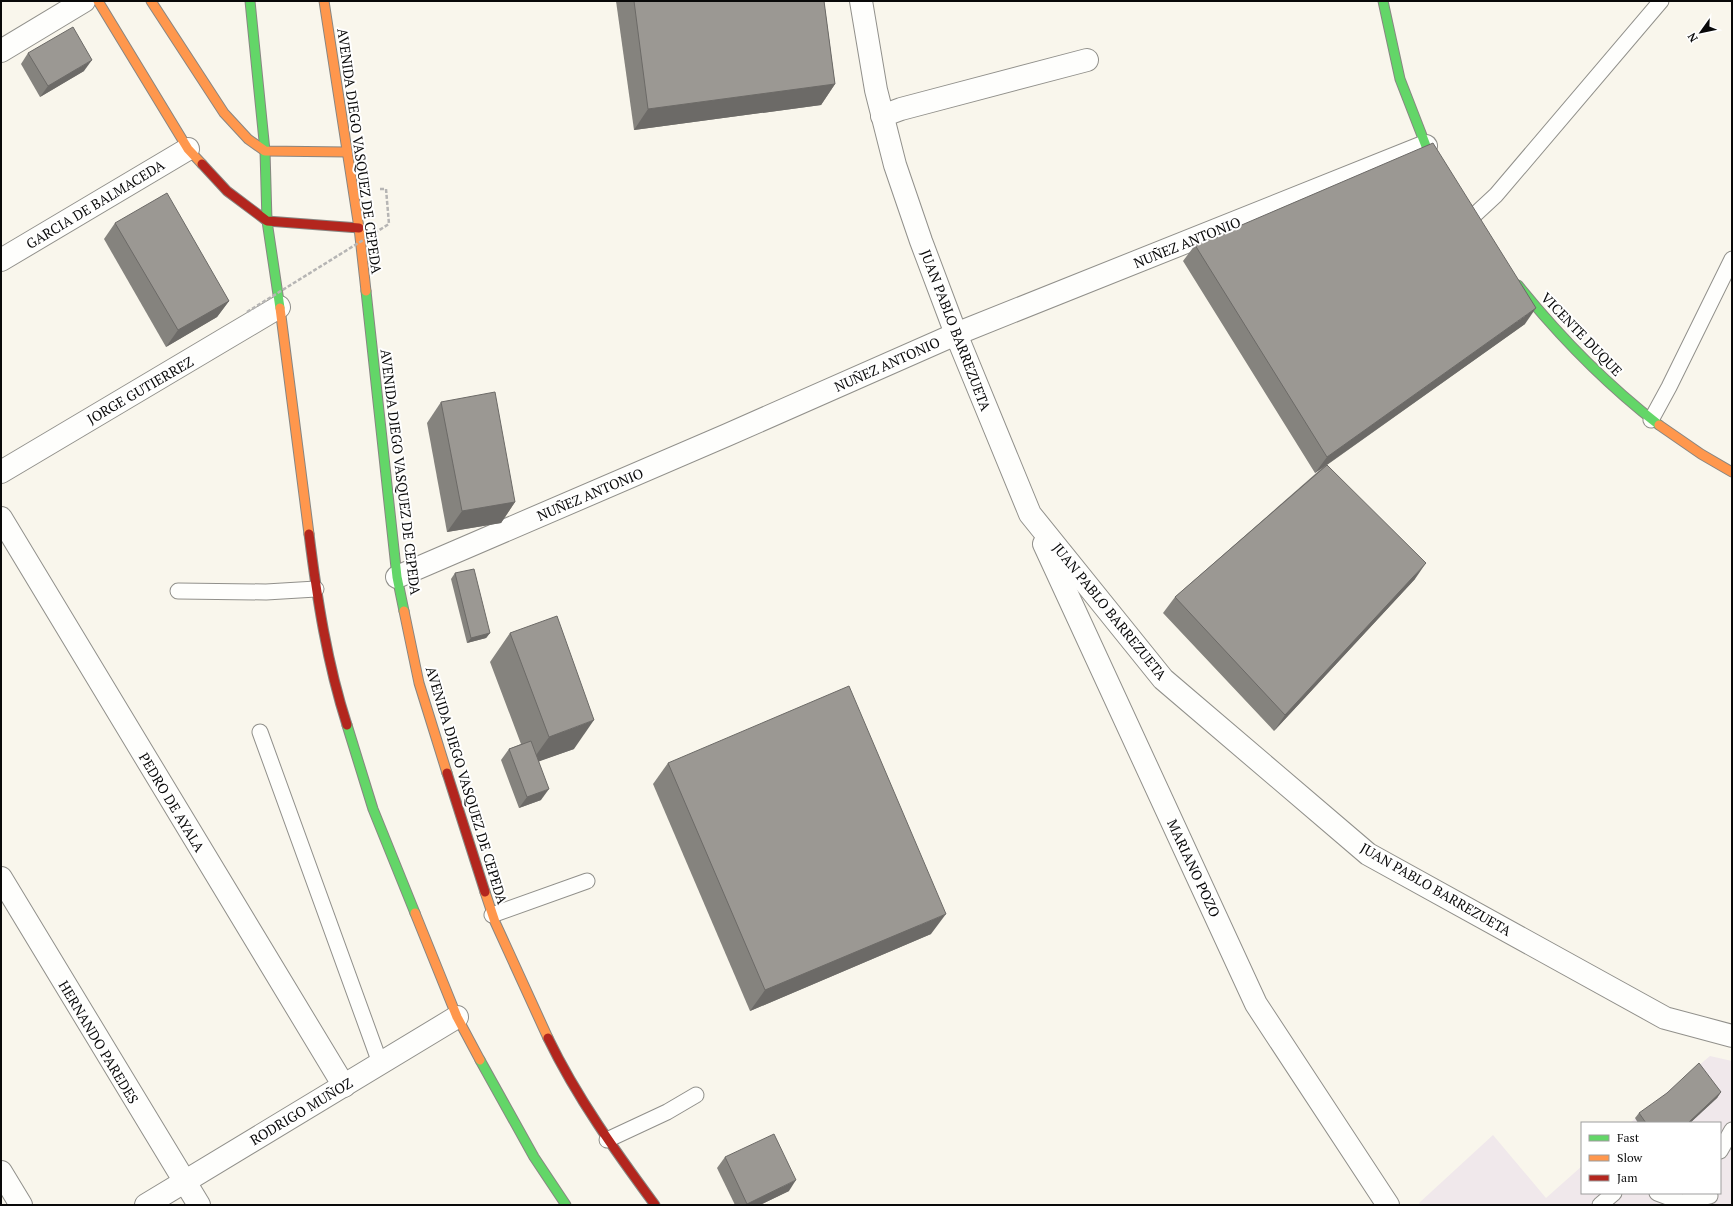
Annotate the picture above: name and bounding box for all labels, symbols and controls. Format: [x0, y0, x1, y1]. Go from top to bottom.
north arrow [1681, 12, 1721, 52]
street label: AVENIDA DIEGO VASQUEZ DE CEPEDA [333, 27, 387, 275]
text: N [1684, 30, 1701, 45]
street label: GARCIA DE BALMACEDA [22, 155, 168, 253]
street label: NUÑEZ ANTONIO [1131, 212, 1243, 272]
street label: JUAN PABLO BARREZUETA [916, 247, 996, 414]
street label: VICENTE DUQUE [1537, 288, 1627, 380]
street label: NUÑEZ ANTONIO [831, 332, 943, 396]
street label: AVENIDA DIEGO VASQUEZ DE CEPEDA [376, 348, 426, 597]
street label: JORGE GUTIERREZ [83, 352, 197, 428]
street label: NUÑEZ ANTONIO [534, 463, 646, 525]
street label: JUAN PABLO BARREZUETA [1049, 538, 1172, 684]
street label: AVENIDA DIEGO VASQUEZ DE CEPEDA [422, 664, 512, 907]
street label: PEDRO DE AYALA [135, 749, 209, 856]
street label: MARIANO POZO [1163, 816, 1225, 920]
street label: JUAN PABLO BARREZUETA [1357, 838, 1515, 940]
street label: HERNANDO PAREDES [55, 977, 143, 1107]
street label: RODRIGO MUÑOZ [246, 1073, 356, 1149]
legend [1581, 1122, 1721, 1194]
text: Fast [1617, 1130, 1640, 1145]
text: Slow [1617, 1150, 1643, 1165]
text: Jam [1617, 1170, 1638, 1185]

